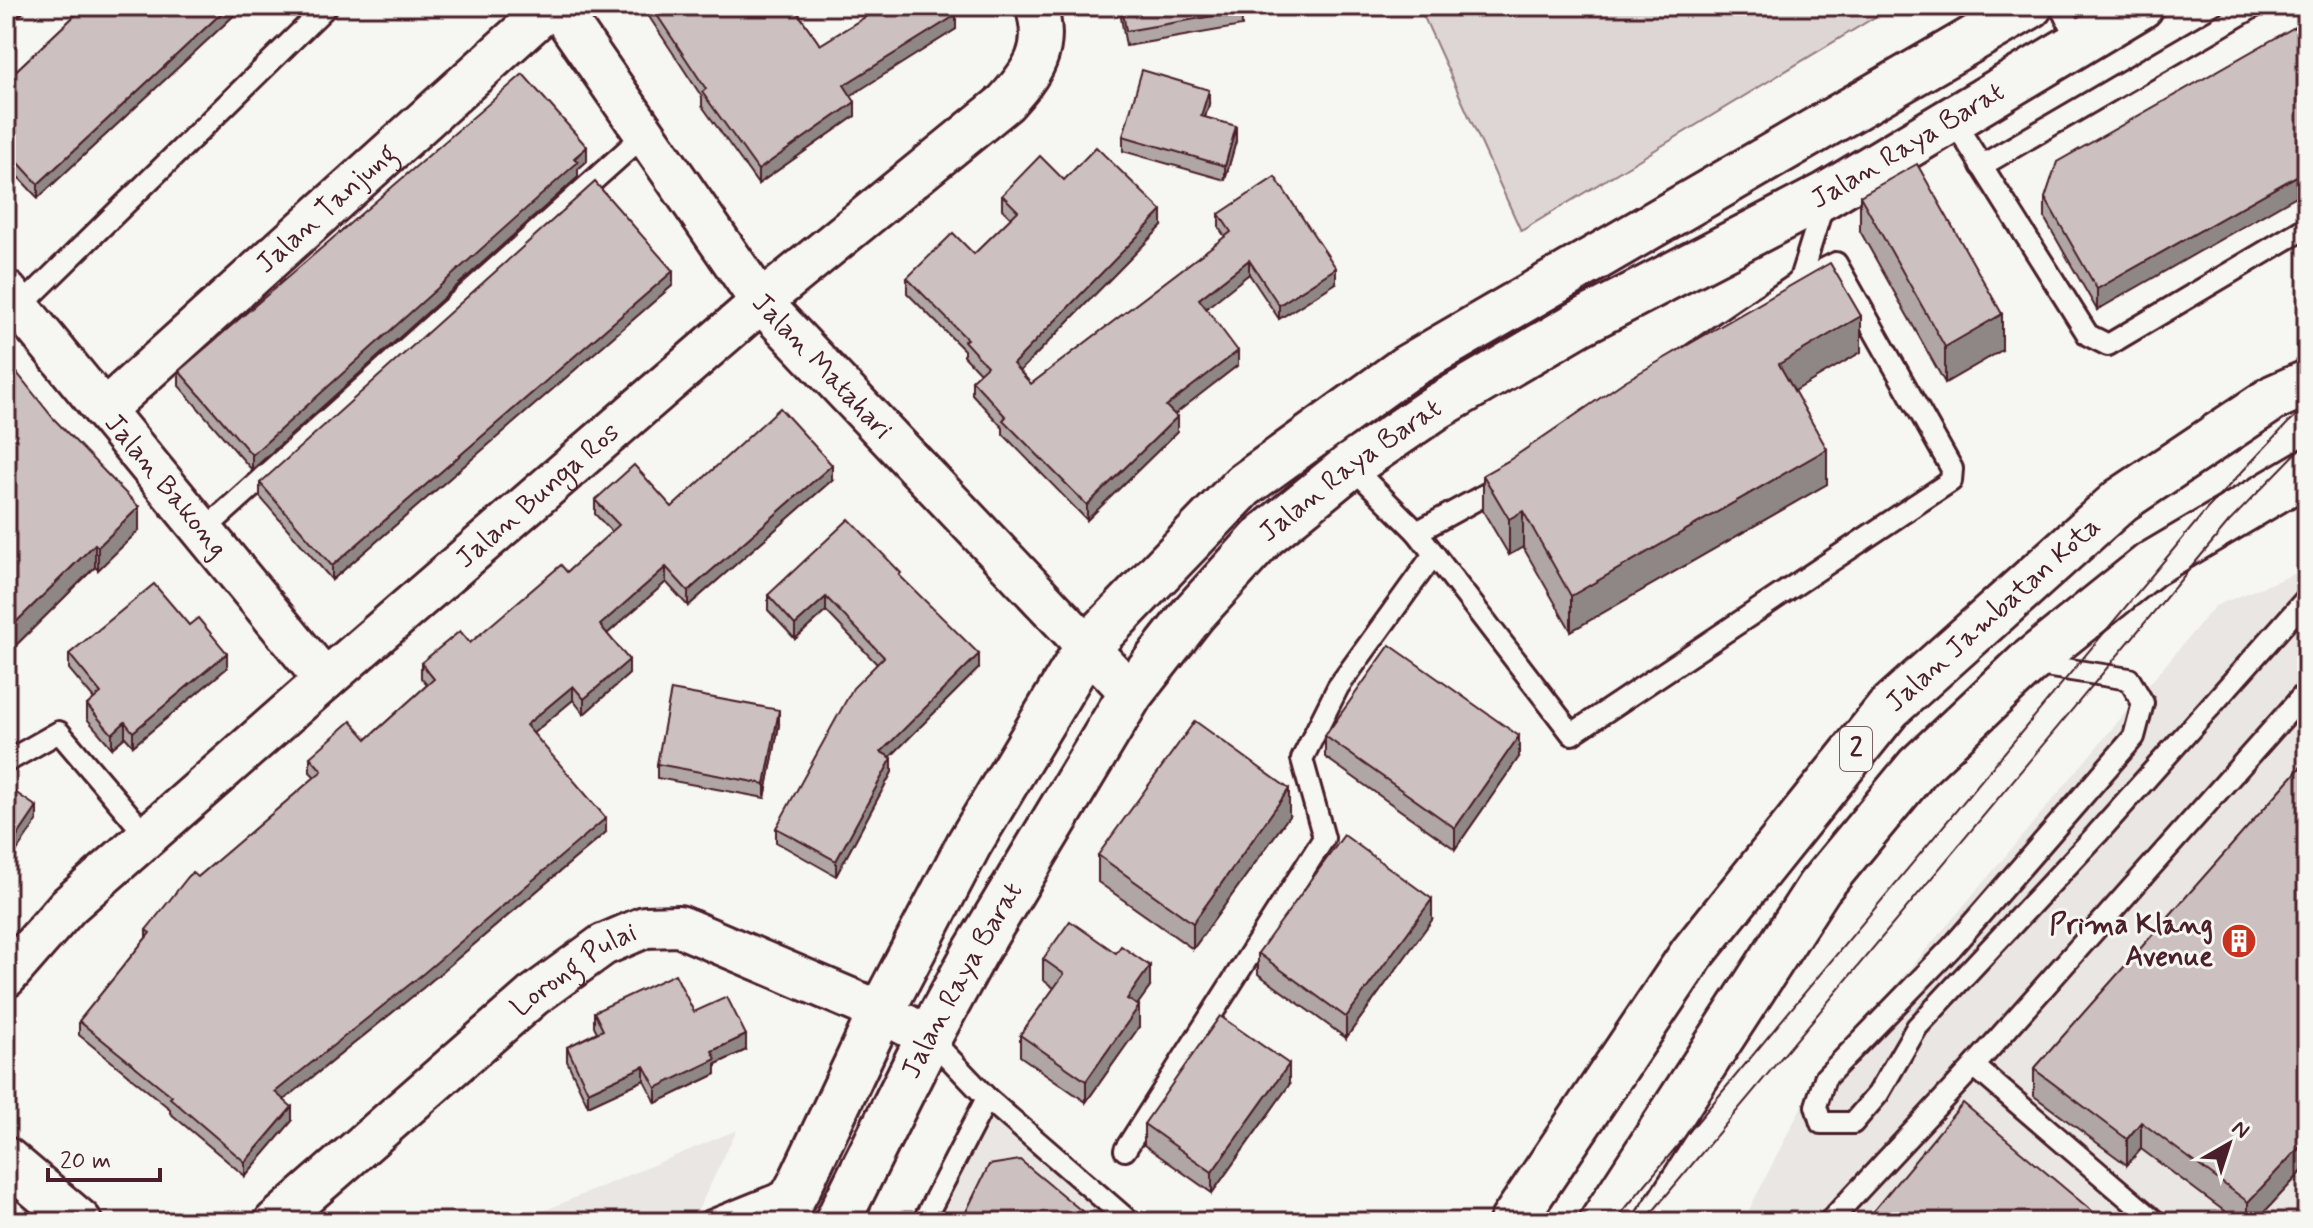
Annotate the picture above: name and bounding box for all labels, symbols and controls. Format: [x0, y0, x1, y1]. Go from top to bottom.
street label: Jalan Raya Barat [1805, 74, 2011, 218]
street label: Jalan Tanjung [248, 136, 407, 282]
street label: Jalan Matahari [743, 285, 900, 448]
street label: Jalan Raya Barat [1251, 390, 1449, 551]
street label: Jalan Bakong [96, 406, 236, 566]
street label: Jalan Bunga Ros [448, 414, 628, 577]
street label: Jalan Jambatan Kota [1878, 508, 2109, 721]
road number: 2 [1840, 727, 1872, 771]
street label: Jalan Raya Barat [893, 875, 1032, 1085]
place label: Prima Klang Avenue [2049, 907, 2213, 976]
street label: Lorong Pulai [503, 914, 642, 1025]
building icon: Prima Klang Avenue [2220, 922, 2258, 960]
north arrow [2189, 1104, 2269, 1184]
text: N [2226, 1115, 2255, 1146]
scale bar [48, 1132, 160, 1182]
text: 20 m [60, 1146, 111, 1177]

